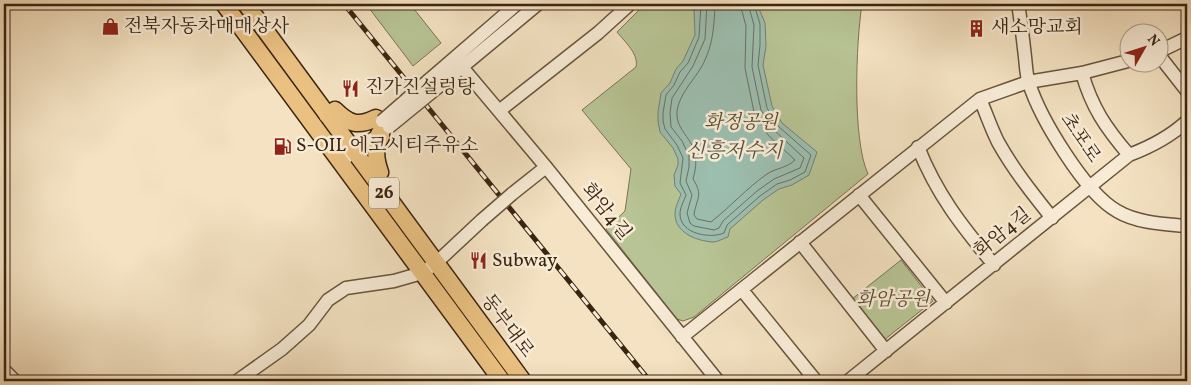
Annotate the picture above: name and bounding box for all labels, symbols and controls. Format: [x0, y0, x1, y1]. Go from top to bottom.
place label: 전북자동차매매상사 [124, 14, 290, 40]
place label: 새소망교회 [991, 15, 1083, 41]
shop icon: 전북자동차매매상사 [100, 17, 120, 37]
building icon: 새소망교회 [967, 18, 987, 38]
north arrow [1118, 22, 1168, 72]
text: N [1142, 31, 1164, 51]
place label: 진가진설렁탕 [365, 75, 476, 101]
restaurant icon: 진가진설렁탕 [341, 78, 361, 98]
street label: 초포로 [1054, 108, 1106, 168]
park label: 화정공원 [704, 110, 779, 136]
place label: S-OIL 에코시티주유소 [296, 133, 478, 159]
fuel station icon: S-OIL 에코시티주유소 [272, 136, 292, 156]
water label: 신흥저수지 [686, 138, 784, 166]
road number: 26 [369, 178, 399, 208]
street label: 화암4길 [575, 178, 637, 246]
street label: 화암4길 [969, 202, 1037, 264]
place label: Subway [492, 248, 557, 274]
restaurant icon: Subway [468, 251, 488, 271]
park label: 화암공원 [856, 287, 931, 313]
street label: 동부대로 [475, 289, 539, 363]

